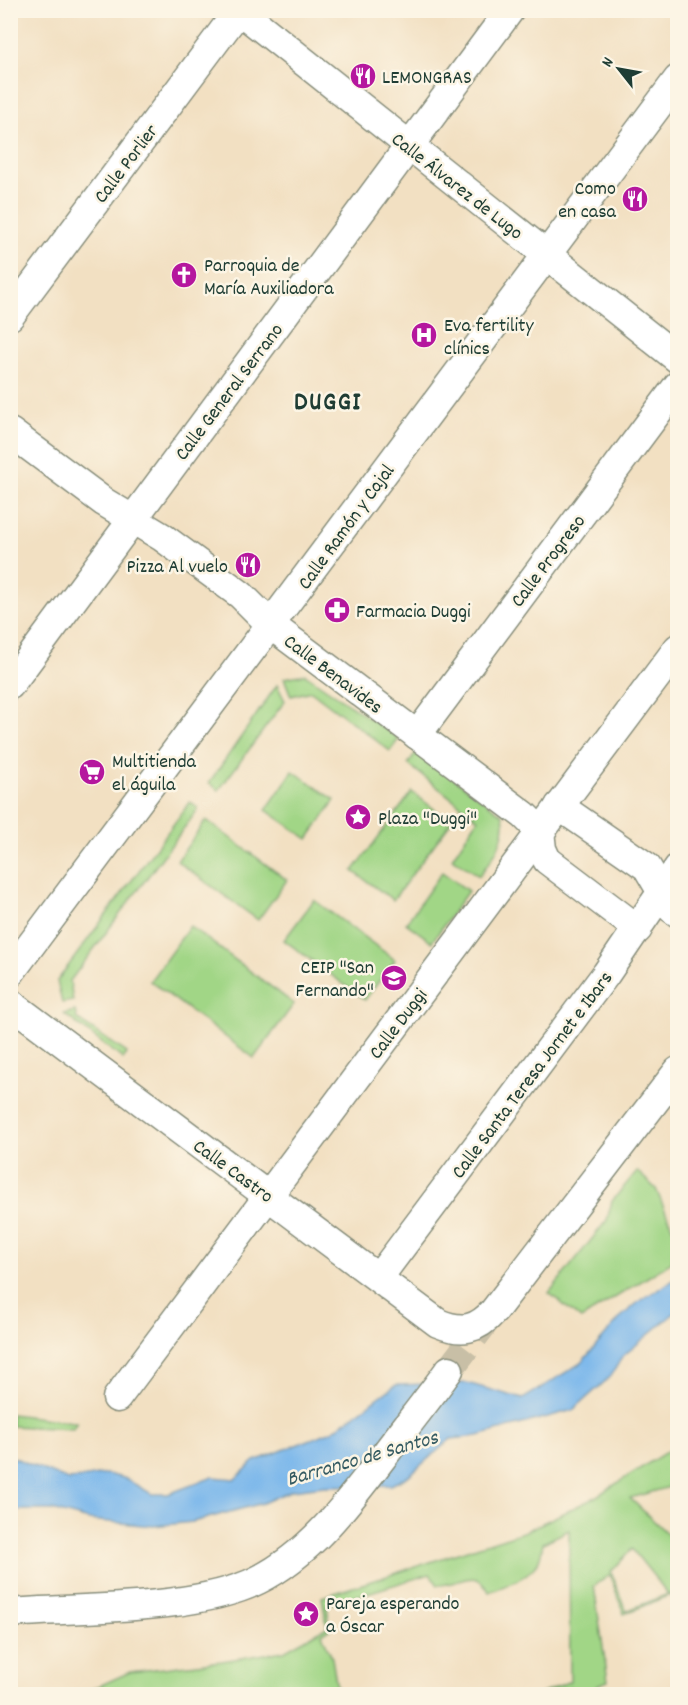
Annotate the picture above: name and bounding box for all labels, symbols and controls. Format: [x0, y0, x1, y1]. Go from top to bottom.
north arrow [589, 39, 649, 99]
text: N [596, 53, 620, 72]
restaurant icon: LEMONGRAS [348, 61, 378, 91]
place label: LEMONGRAS [382, 65, 472, 93]
street label: Calle Porlier [88, 119, 167, 210]
street label: Calle Álvarez de Lugo [384, 127, 528, 248]
place label: Como en casa [558, 176, 617, 227]
restaurant icon: Como en casa [620, 184, 650, 214]
place label: Parroquia de María Auxiliadora [204, 253, 334, 304]
church icon: Parroquia de María Auxiliadora [169, 260, 199, 290]
place label: Eva fertility clínics [444, 313, 534, 364]
street label: Calle General Serrano [169, 318, 291, 467]
hospital icon: Eva fertility clínics [409, 320, 439, 350]
district label: DUGGI [294, 385, 362, 422]
street label: Calle Ramón y Cajal [292, 459, 403, 596]
street label: Calle Progreso [505, 509, 594, 614]
restaurant icon: Pizza Al vuelo [233, 550, 263, 580]
place label: Pizza Al vuelo [126, 554, 228, 582]
pharmacy icon: Farmacia Duggi [322, 595, 352, 625]
place label: Farmacia Duggi [356, 599, 471, 627]
street label: Calle Benavides [277, 629, 388, 722]
place label: Multitienda el águila [112, 749, 197, 800]
supermarket icon: Multitienda el águila [77, 757, 107, 787]
place icon: Plaza "Duggi" [343, 802, 373, 832]
place label: Plaza "Duggi" [378, 806, 477, 834]
place label: CEIP "San Fernando" [296, 955, 374, 1006]
school or university icon: CEIP "San Fernando" [379, 963, 409, 993]
street label: Calle Santa Teresa Jornet e Ibars [446, 966, 621, 1185]
street label: Calle Duggi [363, 983, 436, 1066]
street label: Calle Castro [186, 1134, 278, 1211]
water label: Barranco de Santos [284, 1424, 443, 1496]
place label: Pareja esperando a Óscar [326, 1591, 460, 1642]
place icon: Pareja esperando a Óscar [291, 1599, 321, 1629]

